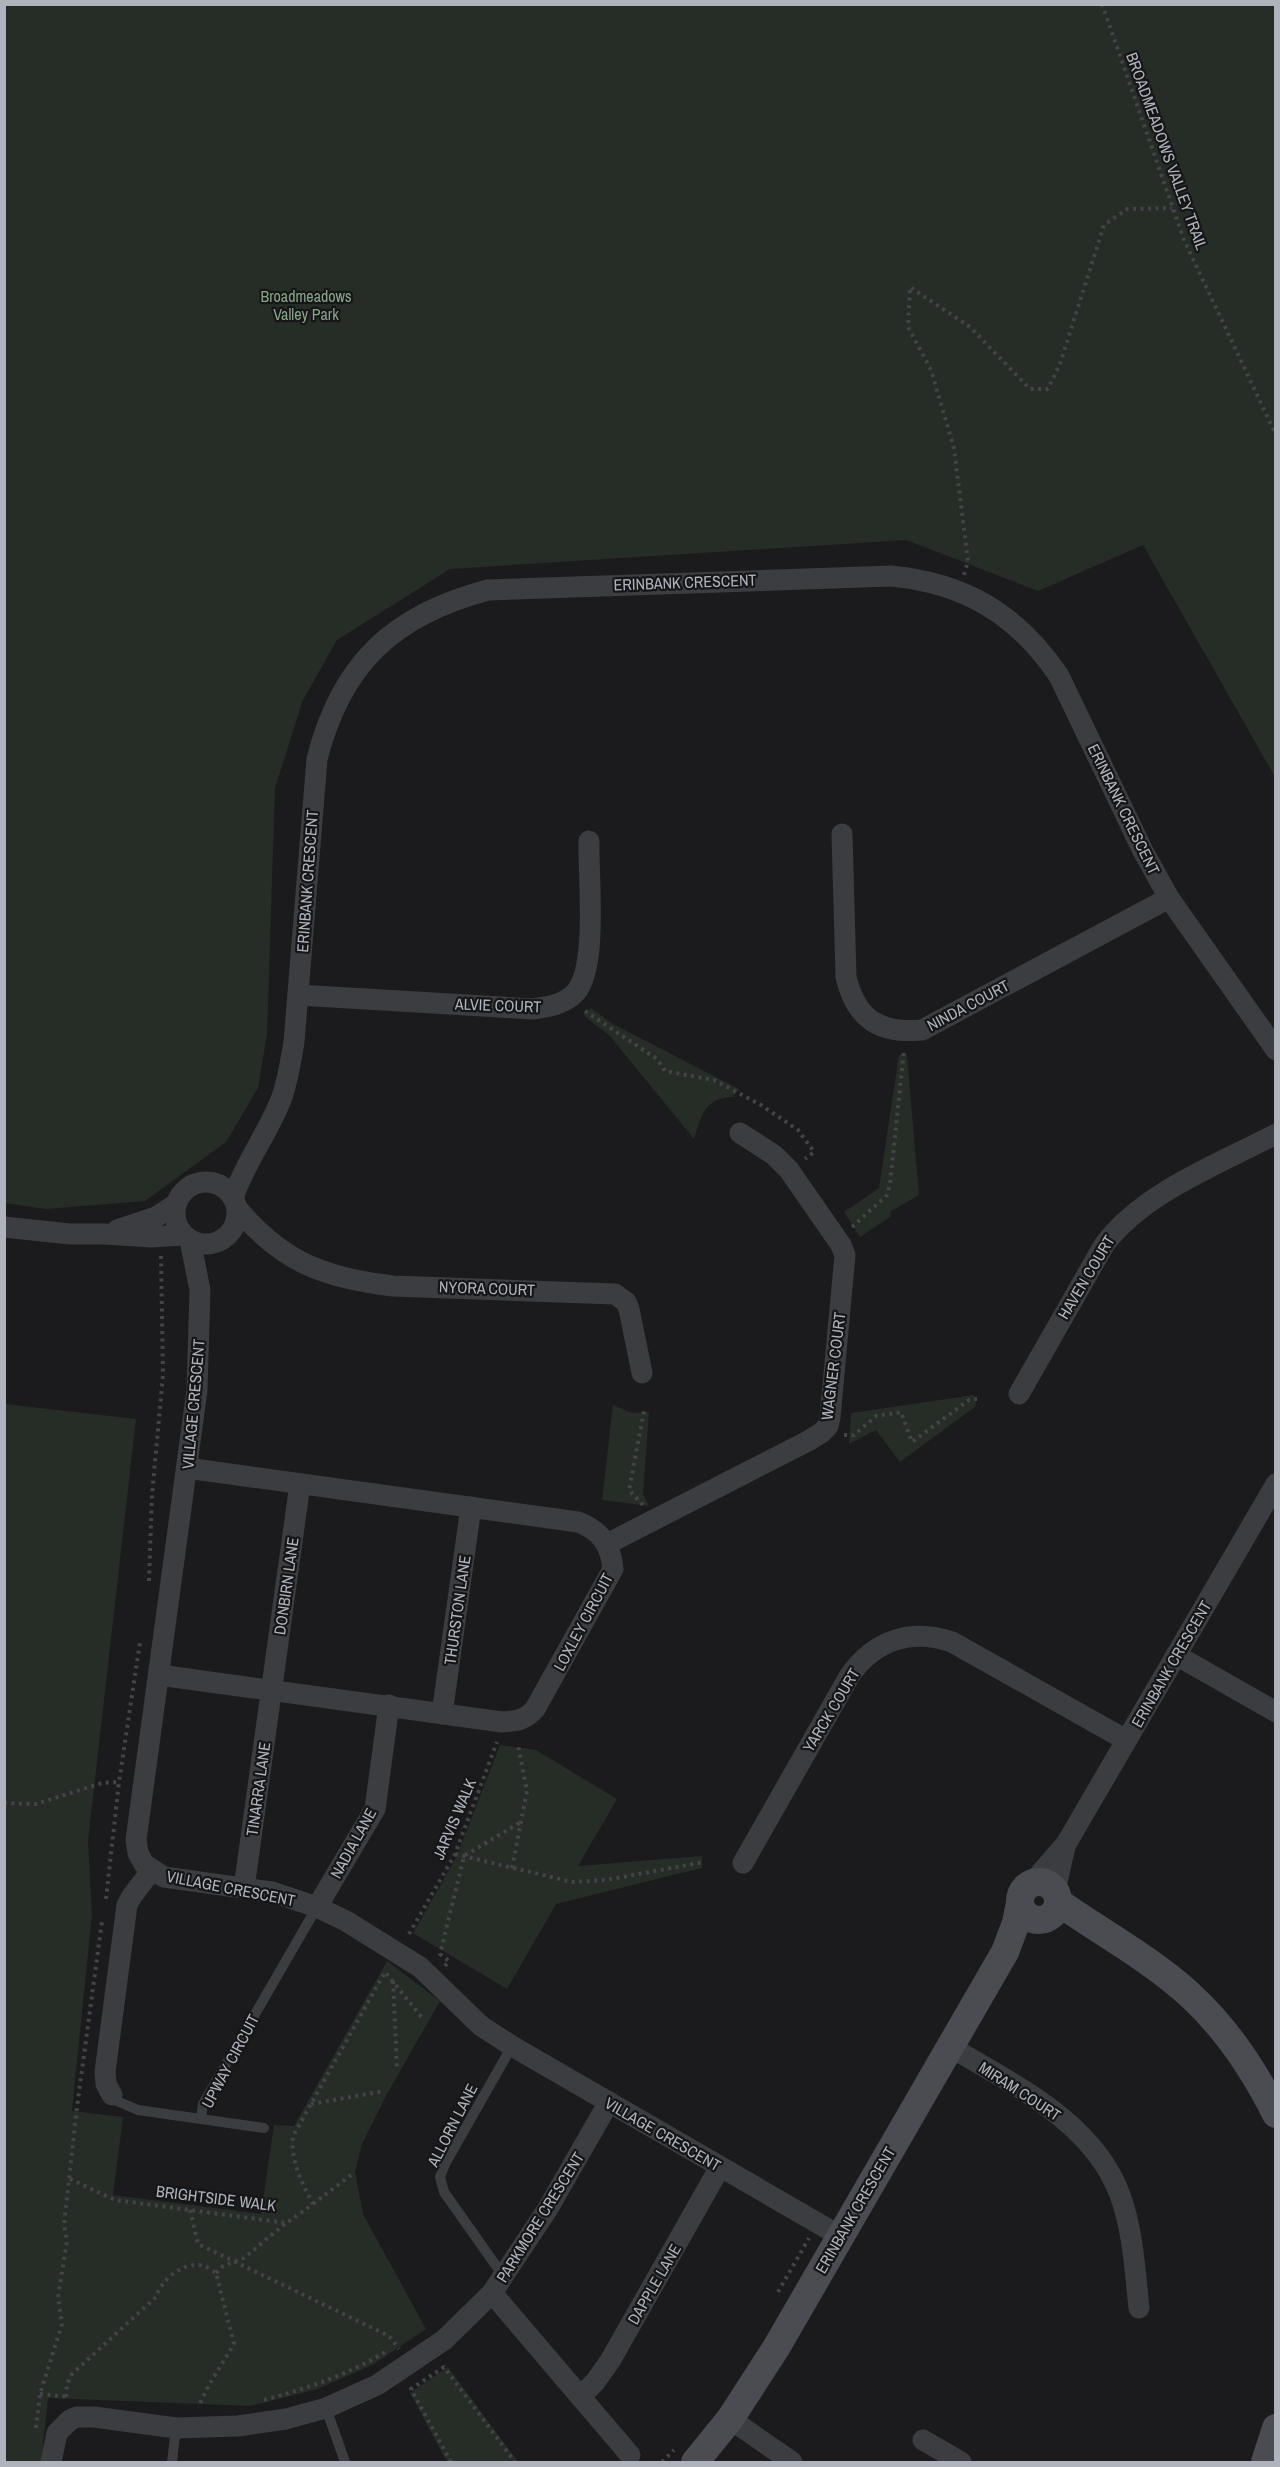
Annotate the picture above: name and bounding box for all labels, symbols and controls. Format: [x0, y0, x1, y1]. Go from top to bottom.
street label: BROADMEADOWS VALLEY TRAIL [1121, 49, 1213, 253]
park label: Broadmeadows Valley Park [260, 285, 352, 325]
street label: ERINBANK CRESCENT [613, 569, 757, 595]
street label: ERINBANK CRESCENT [1083, 740, 1165, 878]
street label: ERINBANK CRESCENT [291, 809, 323, 953]
street label: NINDA COURT [923, 974, 1013, 1036]
street label: ALVIE COURT [453, 992, 542, 1017]
street label: HAVEN COURT [1052, 1231, 1120, 1323]
street label: NYORA COURT [439, 1275, 535, 1301]
street label: WAGNER COURT [815, 1311, 851, 1421]
street label: VILLAGE CRESCENT [176, 1338, 210, 1470]
street label: DONBIRN LANE [268, 1536, 304, 1636]
street label: THURSTON LANE [438, 1554, 476, 1666]
street label: LOXLEY CIRCUIT [548, 1569, 618, 1675]
street label: ERINBANK CRESCENT [1126, 1597, 1216, 1731]
street label: YARCK COURT [797, 1664, 865, 1756]
street label: TINARRA LANE [241, 1741, 275, 1837]
street label: JARVIS WALK [427, 1775, 481, 1863]
street label: NADIA LANE [325, 1804, 381, 1882]
street label: VILLAGE CRESCENT [165, 1865, 297, 1911]
street label: UPWAY CIRCUIT [196, 2010, 264, 2112]
street label: MIRAM COURT [975, 2056, 1065, 2126]
street label: ALLORN LANE [421, 2080, 482, 2171]
street label: VILLAGE CRESCENT [601, 2092, 725, 2176]
street label: ERINBANK CRESCENT [810, 2143, 900, 2277]
street label: PARKMORE CRESCENT [491, 2148, 589, 2286]
street label: BRIGHTSIDE WALK [155, 2180, 277, 2216]
street label: DAPPLE LANE [622, 2240, 686, 2328]

